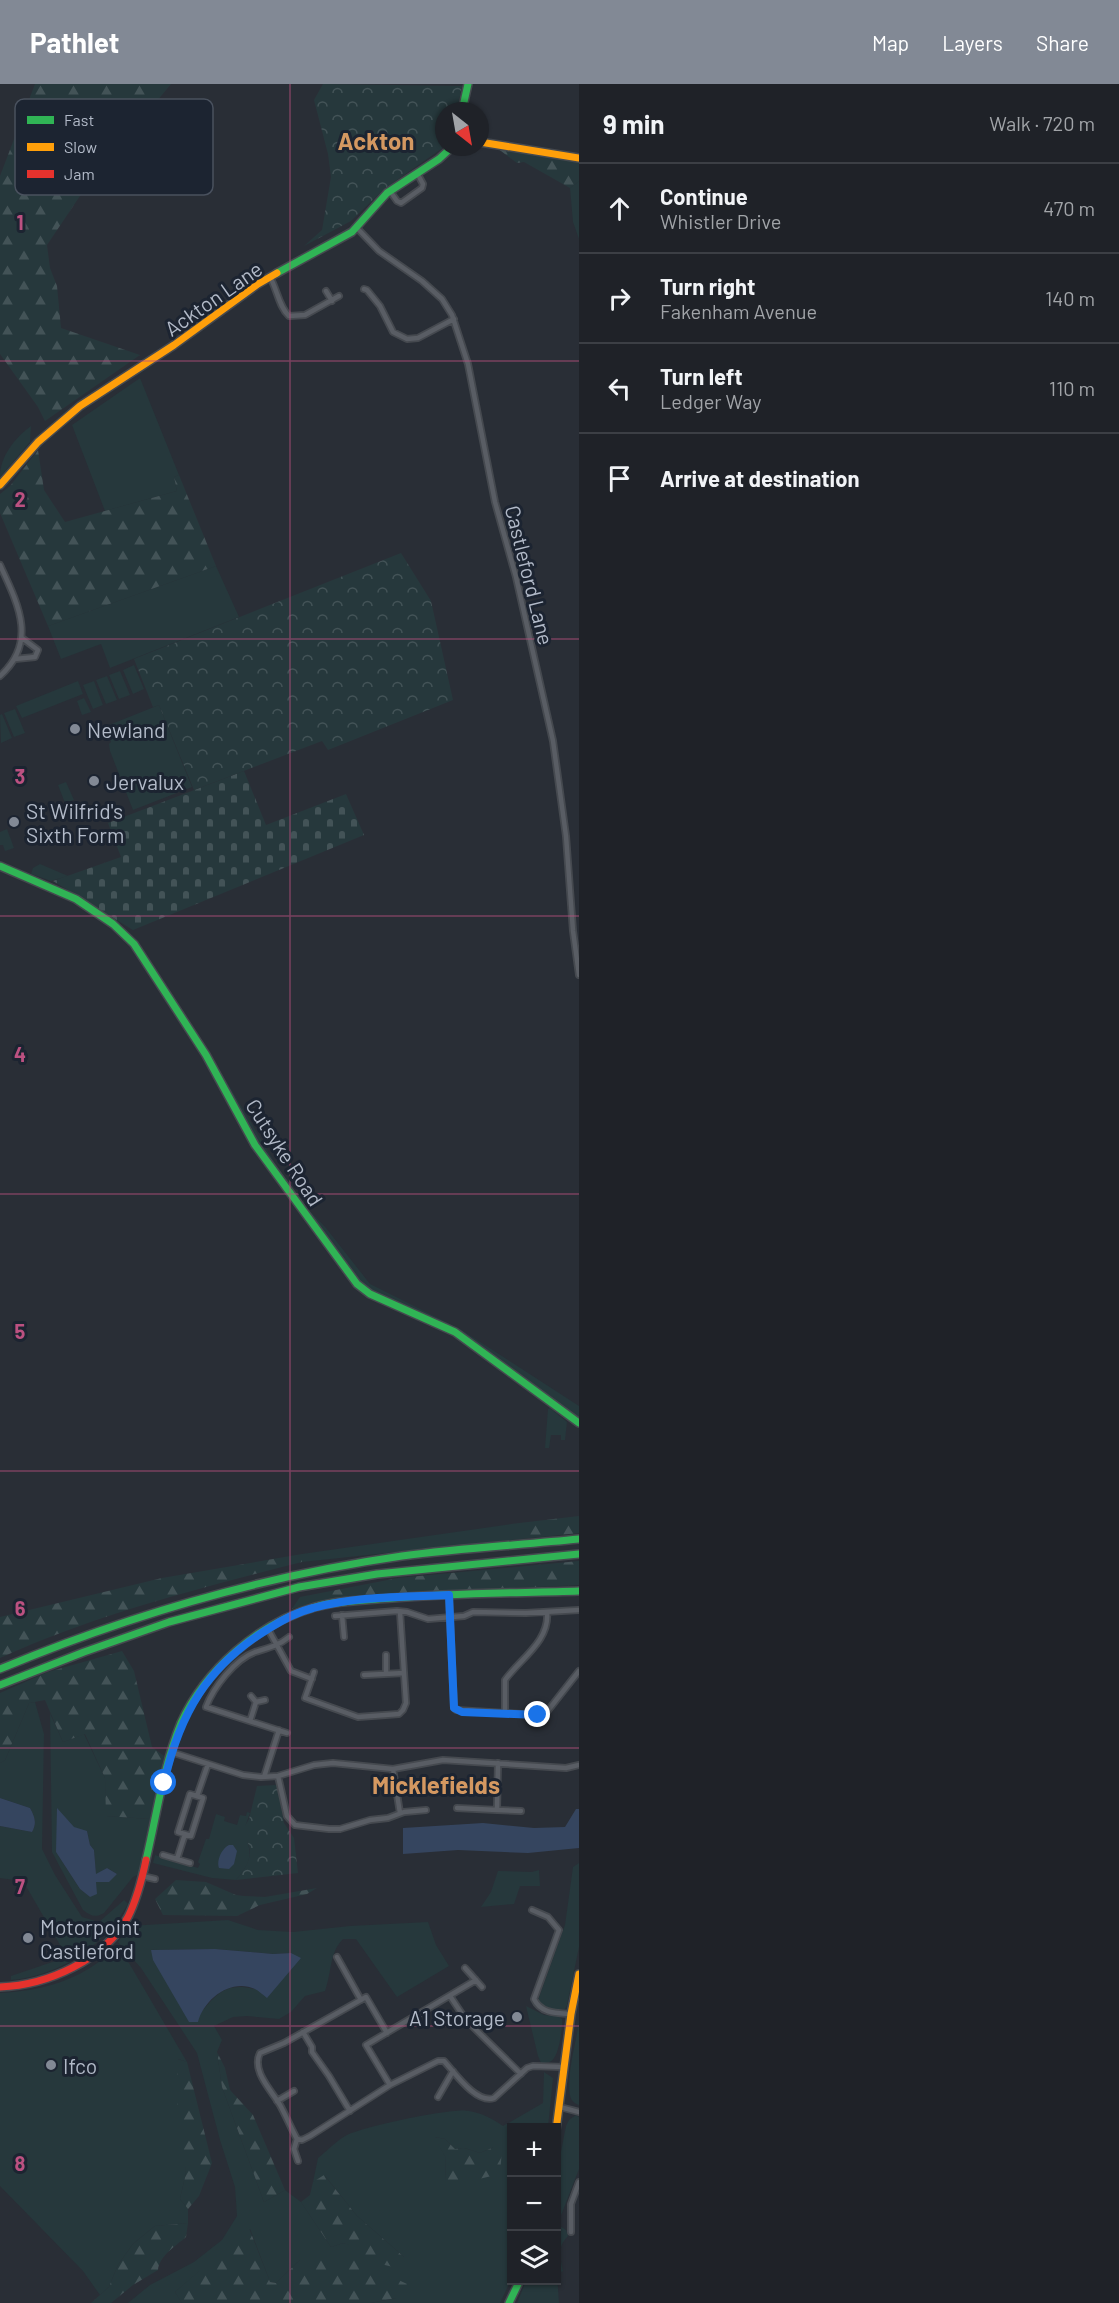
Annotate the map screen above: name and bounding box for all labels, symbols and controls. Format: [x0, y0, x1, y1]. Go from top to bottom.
text: Pathlet [30, 25, 119, 59]
text: Map [872, 30, 909, 55]
text: Layers [942, 30, 1003, 55]
text: Share [1036, 30, 1089, 55]
legend [15, 99, 213, 195]
north arrow [435, 102, 489, 156]
text: 9 min [603, 108, 665, 139]
text: Fast [64, 110, 94, 129]
text: Walk · 720 m [989, 111, 1095, 135]
district label: Ackton [338, 126, 414, 155]
text: Slow [64, 137, 97, 156]
text: Jam [64, 164, 95, 183]
text: Continue [660, 183, 748, 209]
icon: ahead [603, 192, 636, 225]
text: 470 m [1043, 196, 1095, 220]
text: Whistler Drive [660, 209, 781, 233]
text: 1 [16, 210, 24, 234]
street label: Ackton Lane [159, 255, 267, 341]
text: Turn right [660, 273, 755, 299]
icon: right [603, 282, 636, 315]
text: 140 m [1045, 286, 1095, 310]
text: Fakenham Avenue [660, 299, 817, 323]
text: Turn left [660, 363, 743, 389]
icon: left [603, 372, 636, 405]
text: 110 m [1049, 376, 1095, 400]
text: Ledger Way [660, 389, 762, 413]
icon: arrive [603, 462, 636, 495]
text: Arrive at destination [660, 465, 859, 491]
text: 2 [14, 487, 26, 511]
street label: Castleford Lane [501, 503, 559, 647]
place label: Newland [87, 717, 165, 742]
marker: Newland [68, 722, 82, 736]
text: 3 [15, 764, 25, 788]
place label: Jervalux [106, 769, 184, 794]
marker: Jervalux [87, 774, 101, 788]
place label: St Wilfrid's Sixth Form [26, 798, 124, 847]
marker: St Wilfrid's Sixth Form [7, 815, 21, 829]
text: 4 [14, 1042, 26, 1066]
street label: Cutsyke Road [241, 1094, 329, 1210]
text: 5 [15, 1319, 26, 1343]
text: 6 [15, 1596, 26, 1620]
route end [524, 1701, 550, 1727]
route start [150, 1769, 176, 1795]
district label: Micklefields [372, 1770, 500, 1799]
text: 7 [15, 1874, 25, 1898]
place label: Motorpoint Castleford [40, 1914, 140, 1963]
marker: Motorpoint Castleford [21, 1931, 35, 1945]
place label: A1 Storage [409, 2005, 505, 2030]
marker: A1 Storage [510, 2010, 524, 2024]
place label: Ifco [63, 2053, 97, 2078]
marker: Ifco [44, 2058, 58, 2072]
map controls [507, 2123, 561, 2285]
button: + [507, 2123, 561, 2177]
text: 8 [15, 2151, 26, 2175]
button: − [507, 2177, 561, 2231]
button: layers [507, 2231, 561, 2285]

